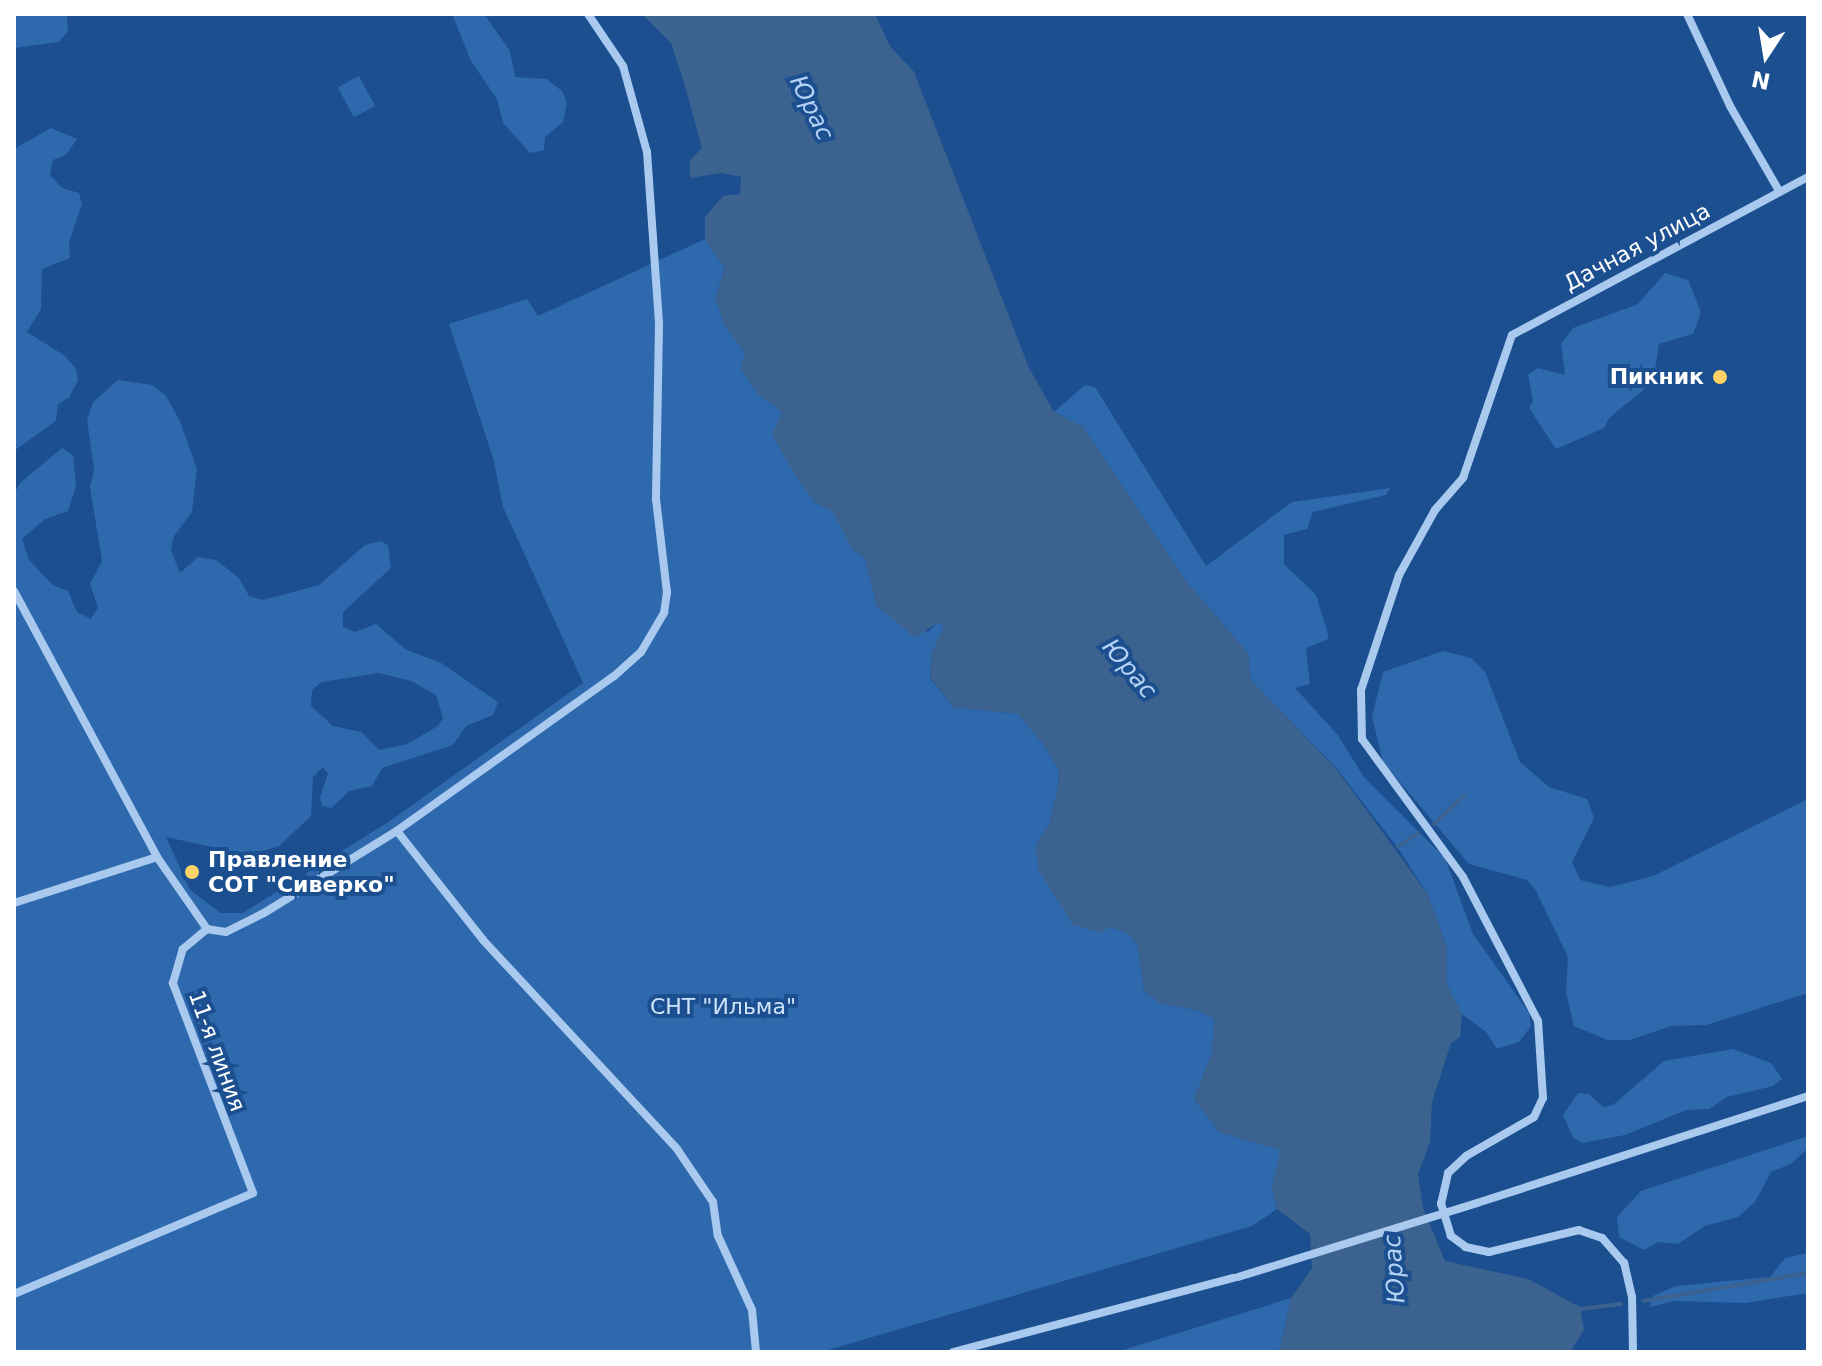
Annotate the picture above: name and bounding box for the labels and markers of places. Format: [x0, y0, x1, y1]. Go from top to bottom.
place label: Пикник [1610, 364, 1704, 390]
marker: Пикник [1711, 368, 1729, 386]
place label: Правление СОТ "Сиверко" [208, 846, 395, 898]
marker: Правление СОТ "Сиверко" [183, 863, 201, 881]

